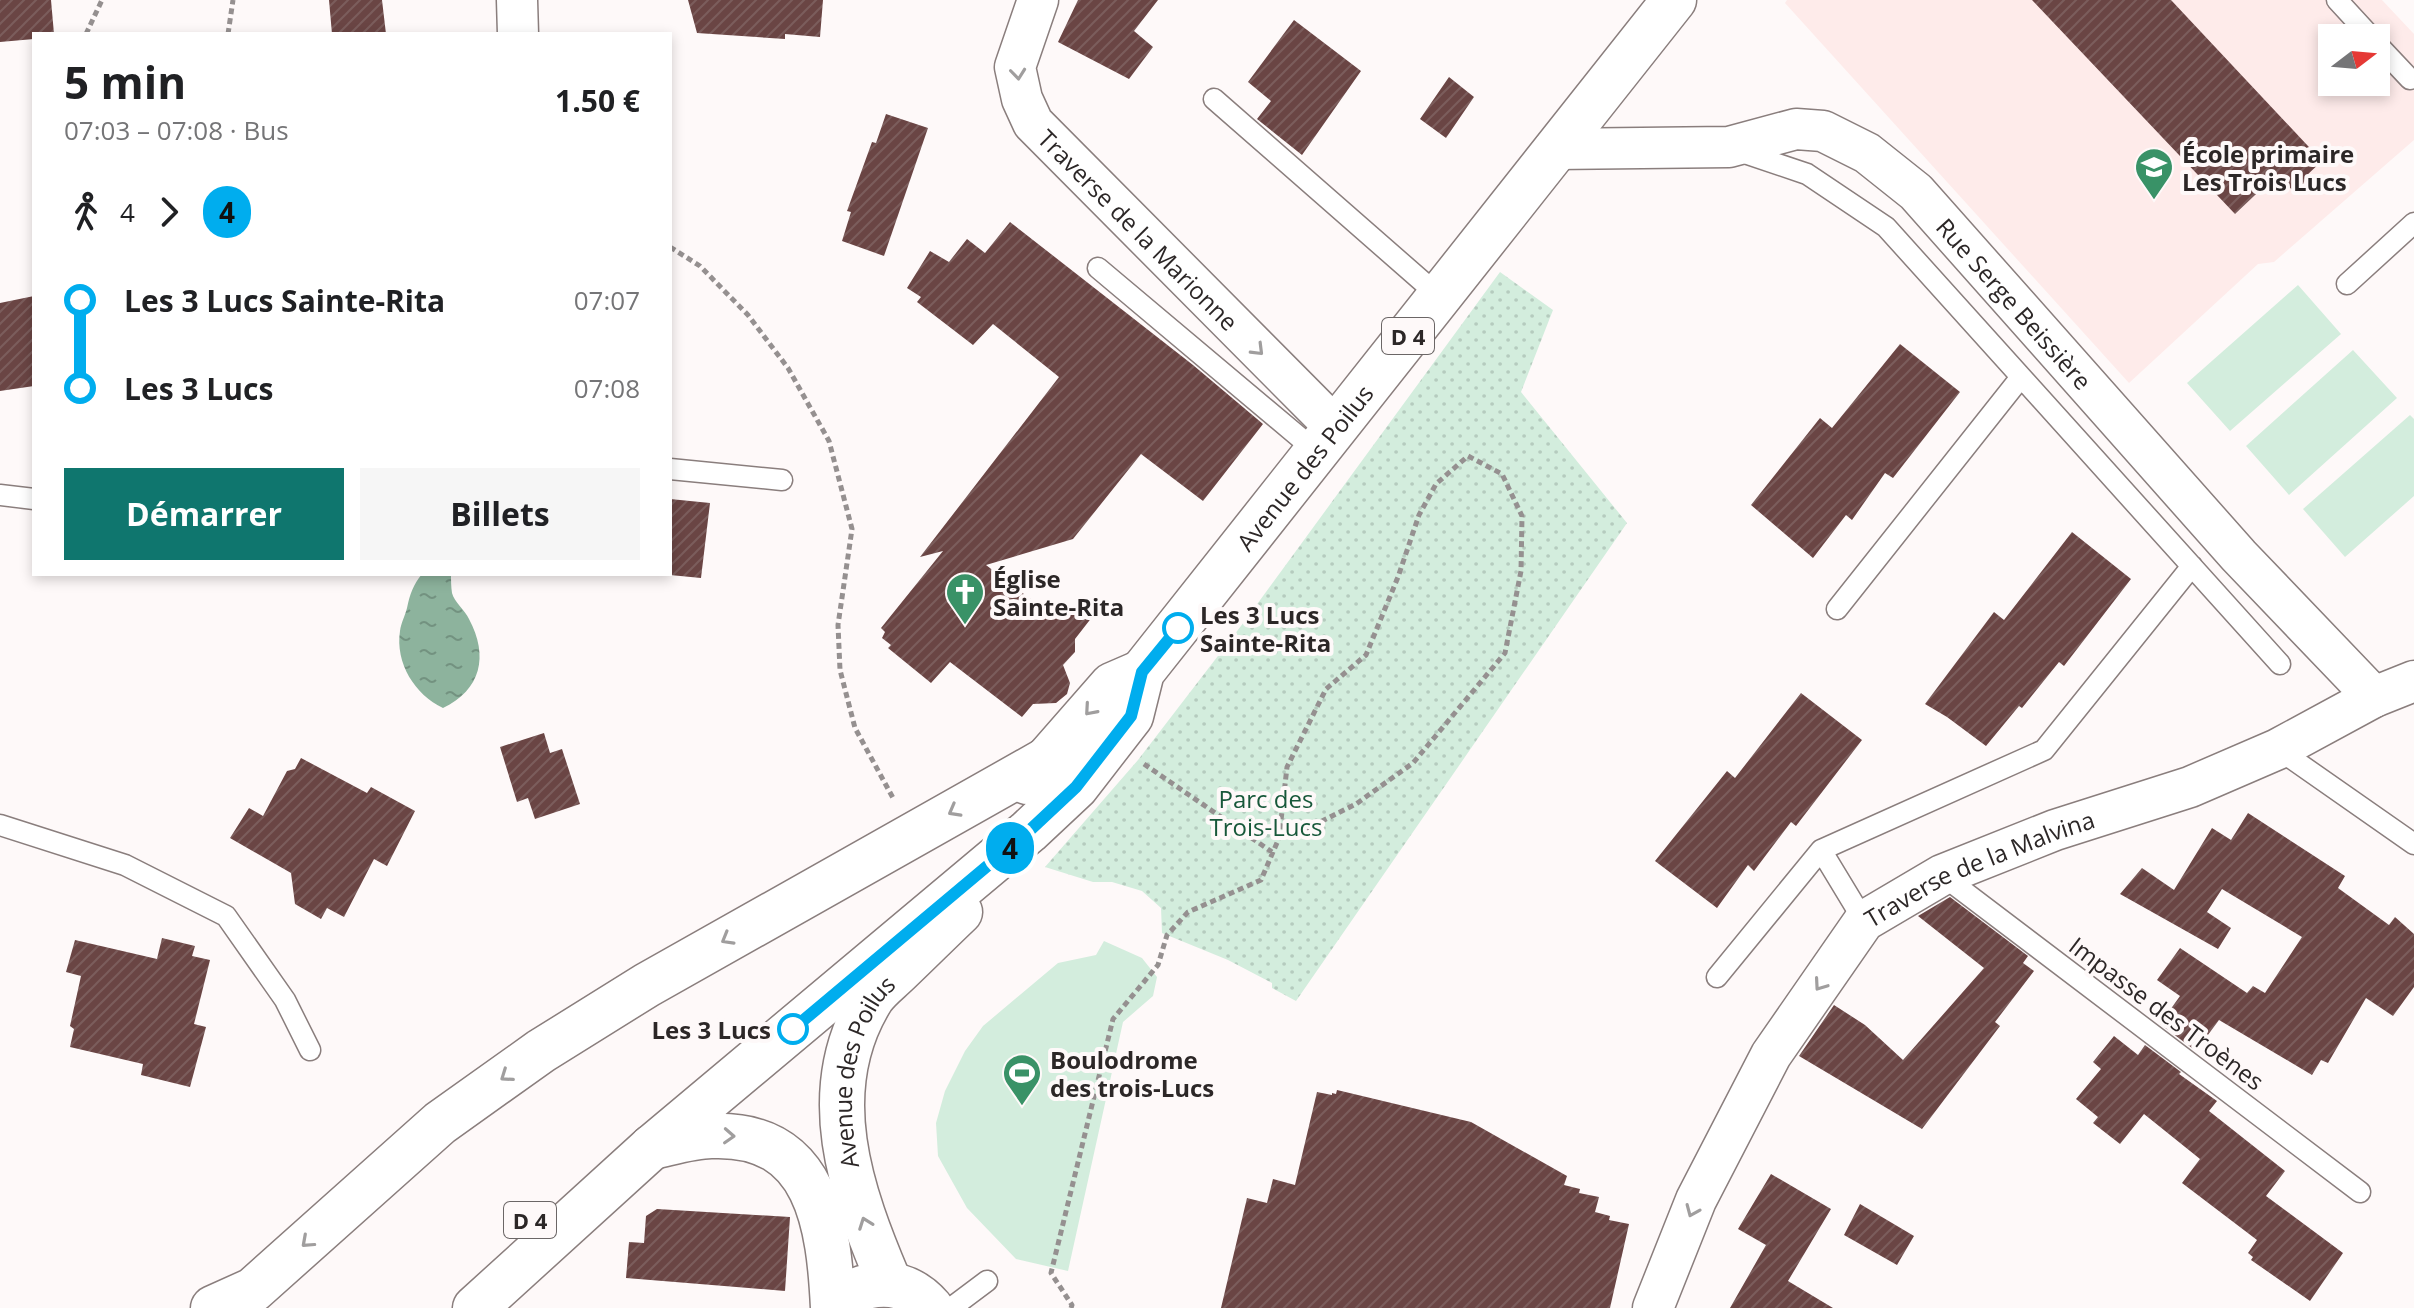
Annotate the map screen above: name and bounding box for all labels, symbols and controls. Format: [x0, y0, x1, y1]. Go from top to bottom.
north arrow [2318, 24, 2390, 96]
map controls [2318, 24, 2390, 96]
text: 5 min [64, 52, 186, 112]
one-way arrow [1010, 68, 1027, 81]
text: 1.50 € [555, 80, 640, 121]
text: 07:03 – 07:08 · Bus [64, 112, 289, 148]
street label: Traverse de la Marionne [1032, 122, 1246, 337]
place label: École primaire Les Trois Lucs [2182, 137, 2354, 198]
school or university icon: École primaire Les Trois Lucs [2133, 146, 2175, 201]
icon: walk [64, 190, 108, 234]
icon: forward [147, 190, 191, 234]
text: 4 [219, 193, 235, 231]
text: 4 [120, 194, 135, 230]
street label: Rue Serge Beissière [1930, 210, 2100, 396]
text: Les 3 Lucs Sainte-Rita [124, 280, 445, 321]
text: 07:07 [574, 282, 640, 318]
road number: D 4 [1382, 318, 1434, 354]
one-way arrow [1249, 341, 1264, 355]
text: Les 3 Lucs [124, 368, 273, 409]
text: 07:08 [574, 370, 640, 406]
street label: Avenue des Poilus [1228, 377, 1380, 557]
button: Démarrer [64, 468, 344, 560]
button: Billets [360, 468, 640, 560]
place label: Église Sainte-Rita [993, 562, 1124, 623]
church icon: Église Sainte-Rita [944, 571, 986, 626]
place label: Les 3 Lucs Sainte-Rita [1200, 598, 1331, 659]
marker: Les 3 Lucs Sainte-Rita [1163, 613, 1193, 643]
one-way arrow [1085, 701, 1099, 715]
park label: Parc des Trois-Lucs [1210, 782, 1322, 843]
one-way arrow [947, 802, 962, 817]
street label: Traverse de la Malvina [1858, 802, 2098, 934]
line badge: 4 [984, 822, 1036, 874]
text: 4 [1002, 829, 1018, 867]
one-way arrow [721, 929, 736, 945]
street label: Impasse des Troènes [2063, 929, 2271, 1097]
street label: Avenue des Poilus [825, 967, 901, 1172]
one-way arrow [1815, 977, 1830, 991]
place label: Les 3 Lucs [652, 1013, 771, 1046]
marker: Les 3 Lucs [778, 1014, 808, 1044]
place label: Boulodrome des trois-Lucs [1050, 1043, 1214, 1104]
sports icon: Boulodrome des trois-Lucs [1001, 1052, 1043, 1107]
one-way arrow [501, 1066, 515, 1081]
one-way arrow [723, 1128, 736, 1145]
road number: D 4 [504, 1202, 556, 1238]
one-way arrow [1685, 1203, 1701, 1217]
one-way arrow [858, 1217, 875, 1231]
one-way arrow [301, 1232, 316, 1247]

